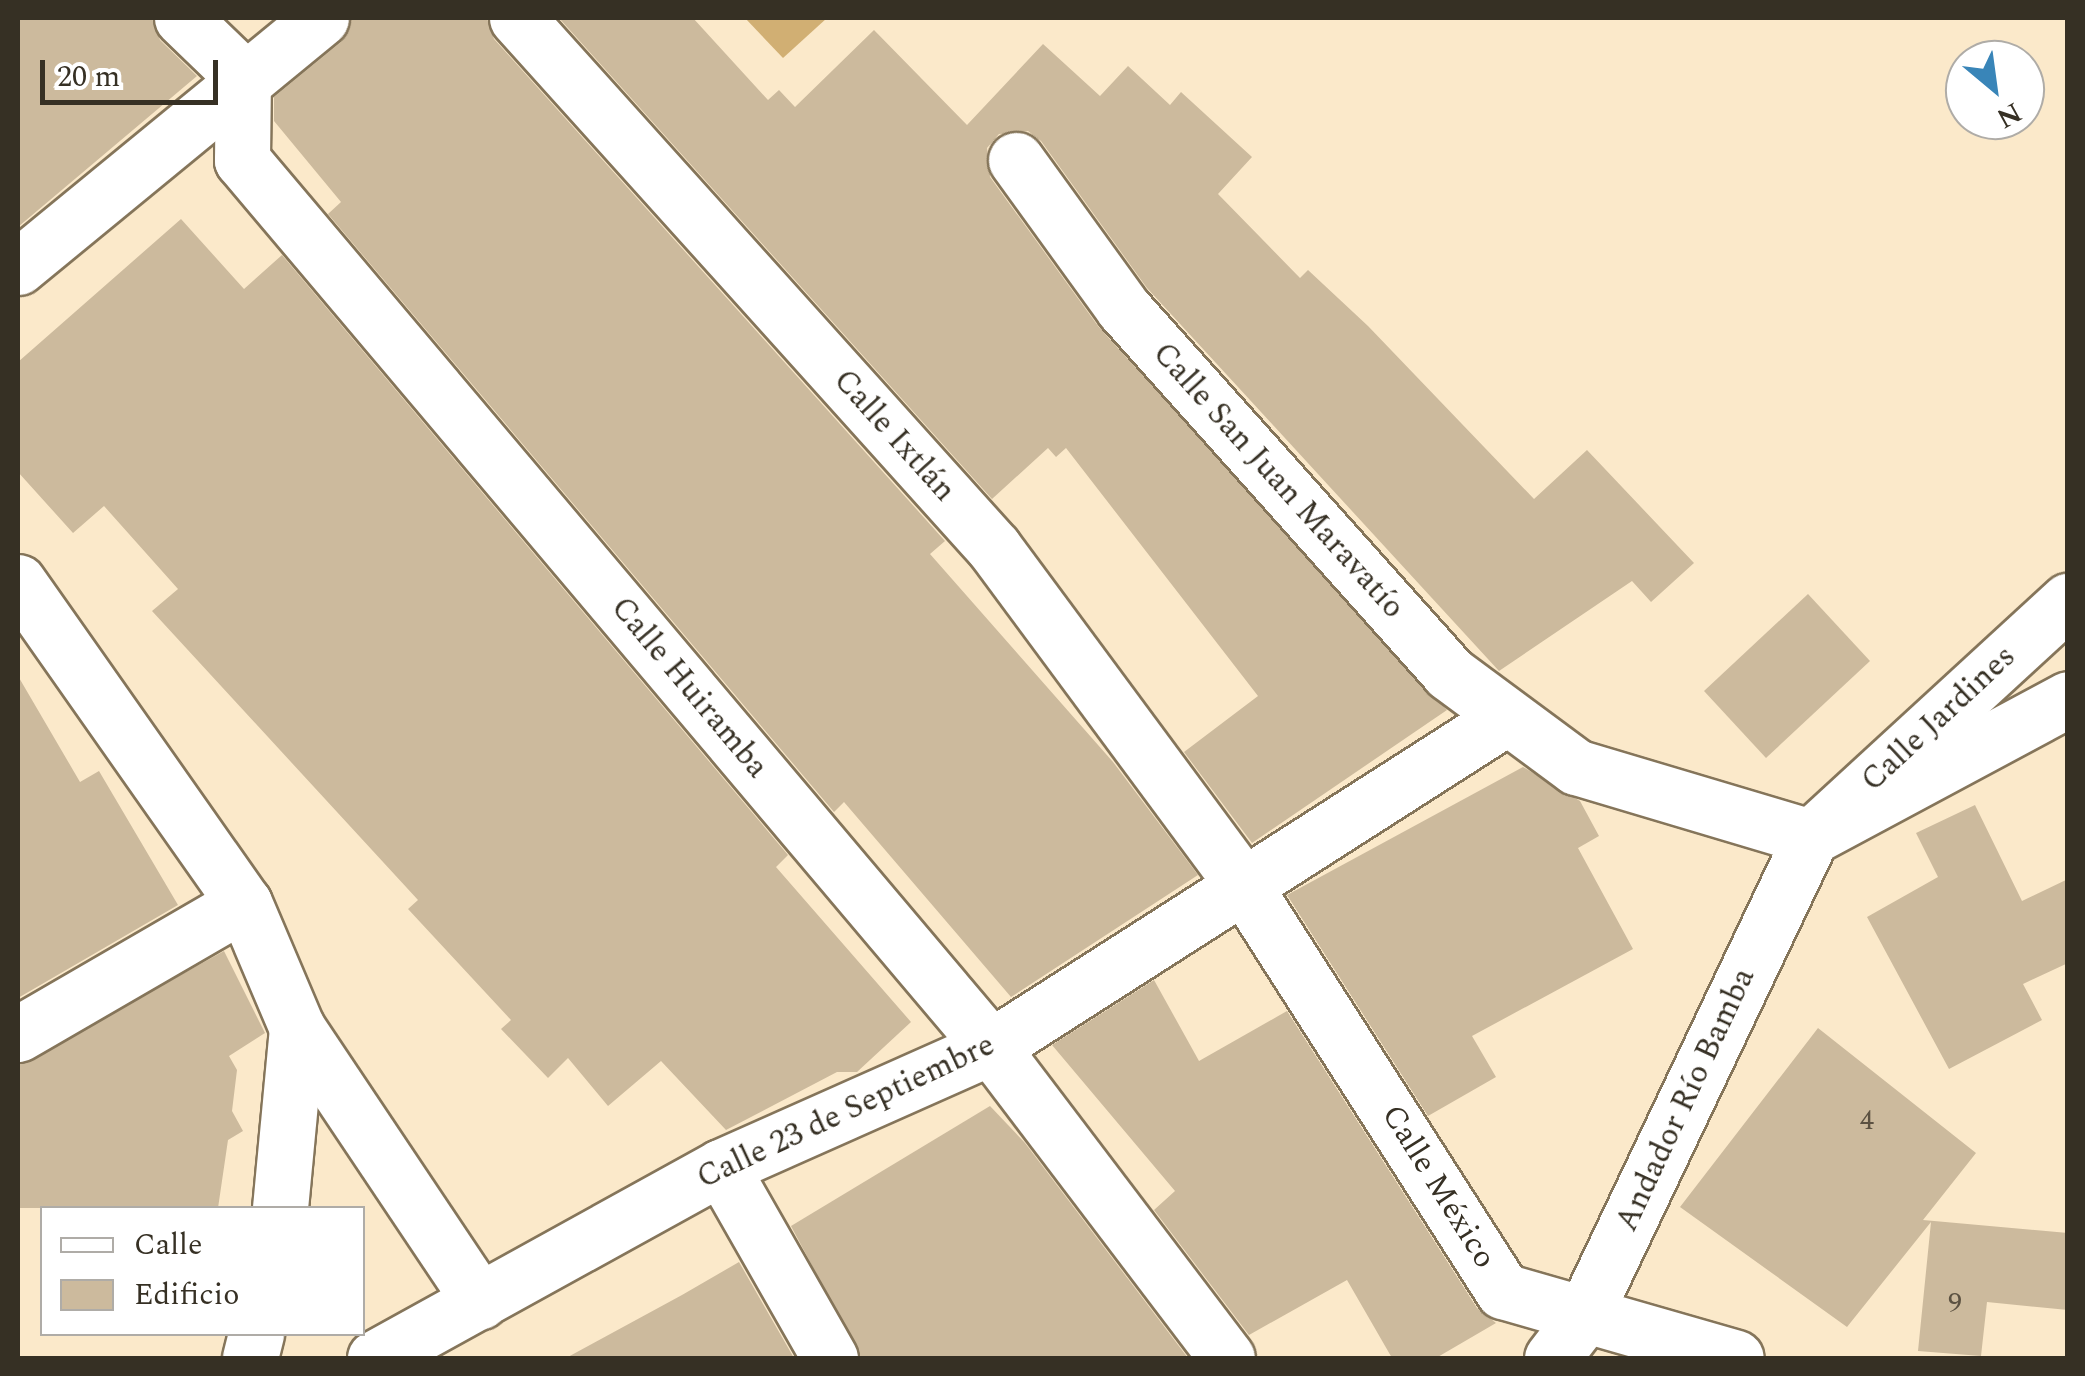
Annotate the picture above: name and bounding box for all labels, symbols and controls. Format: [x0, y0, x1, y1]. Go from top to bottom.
scale bar [45, 40, 222, 102]
north arrow [1945, 40, 2045, 140]
text: 20 m [57, 54, 120, 100]
text: N [1988, 91, 2029, 139]
street label: Calle San Juan Maravatío [1144, 335, 1412, 627]
street label: Calle Ixtlán [825, 362, 963, 510]
street label: Calle Huiramba [602, 590, 776, 786]
street label: Calle Jardines [1854, 638, 2024, 800]
street label: Andador Río Bamba [1608, 962, 1764, 1238]
street label: Calle 23 de Septiembre [691, 1026, 1001, 1198]
street label: Calle México [1373, 1098, 1503, 1276]
house number: 4 [1860, 1104, 1874, 1138]
legend [40, 1206, 365, 1336]
text: Calle [134, 1222, 202, 1268]
text: Edificio [134, 1272, 239, 1318]
house number: 9 [1948, 1287, 1962, 1321]

